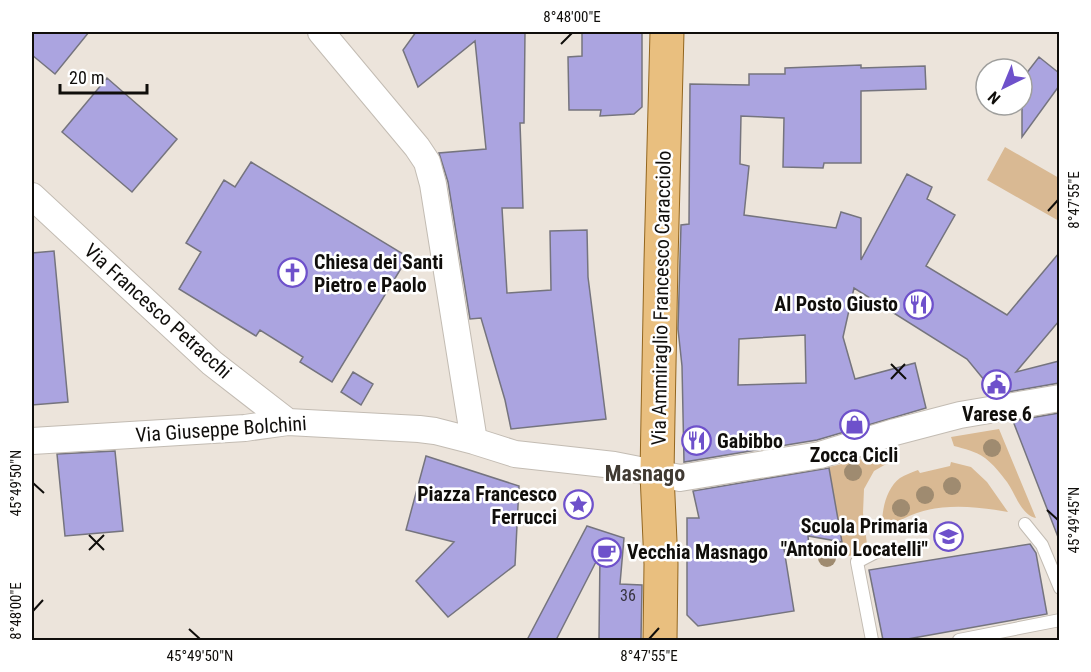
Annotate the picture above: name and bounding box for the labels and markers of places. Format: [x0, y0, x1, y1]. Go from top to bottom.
place label: Chiesa dei Santi Pietro e Paolo [314, 250, 443, 297]
church icon: Chiesa dei Santi Pietro e Paolo [277, 257, 309, 289]
restaurant icon: Al Posto Giusto [903, 288, 935, 320]
place label: Al Posto Giusto [774, 292, 898, 316]
public building icon: Varese 6 [981, 368, 1013, 400]
place label: Varese 6 [962, 402, 1032, 426]
shop icon: Zocca Cicli [838, 409, 870, 441]
restaurant icon: Gabibbo [680, 425, 712, 457]
place label: Gabibbo [717, 429, 783, 453]
place label: Zocca Cicli [810, 443, 898, 467]
place label: Piazza Francesco Ferrucci [417, 482, 557, 529]
place icon: Piazza Francesco Ferrucci [562, 489, 594, 521]
place label: Scuola Primaria "Antonio Locatelli" [781, 514, 928, 561]
school or university icon: Scuola Primaria "Antonio Locatelli" [933, 521, 965, 553]
cafe icon: Vecchia Masnago [590, 536, 622, 568]
place label: Vecchia Masnago [627, 540, 768, 564]

